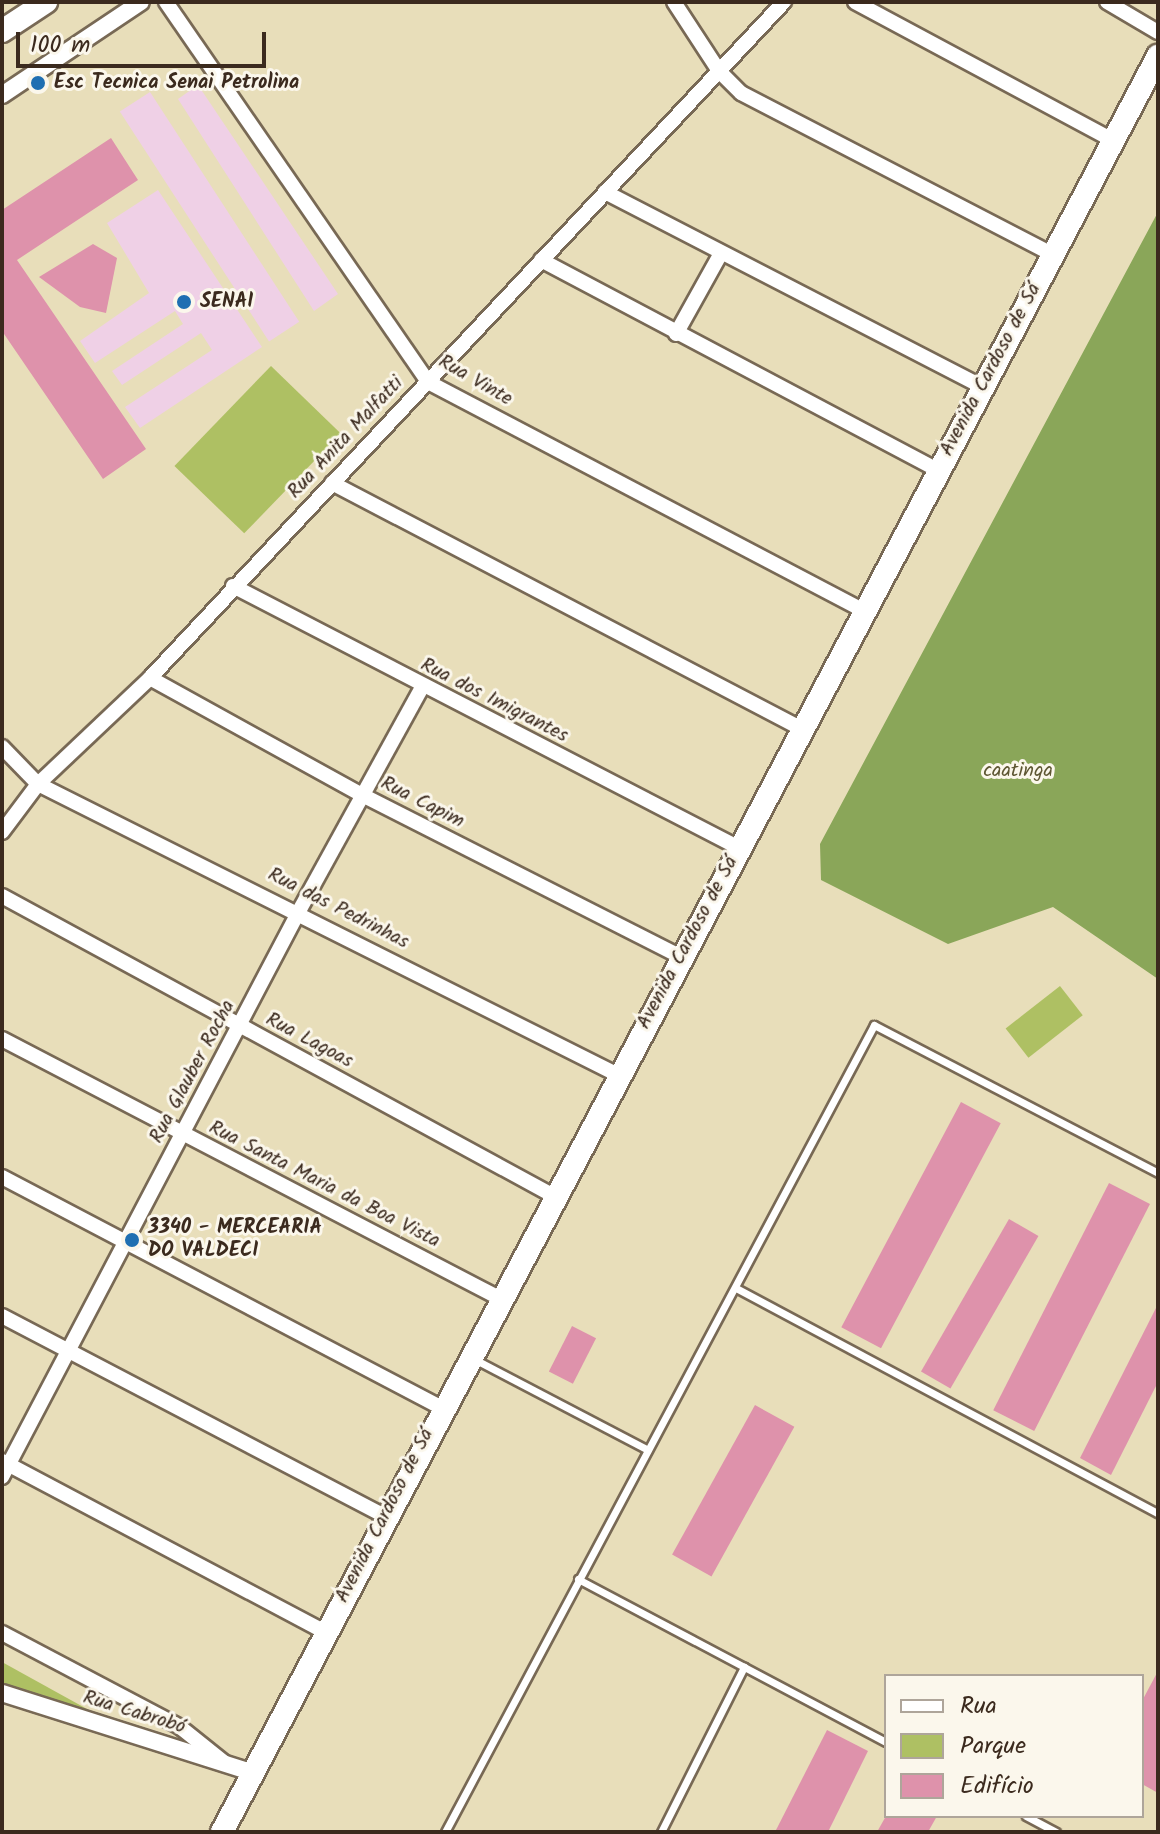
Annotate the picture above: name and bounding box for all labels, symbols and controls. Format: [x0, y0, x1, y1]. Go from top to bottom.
scale bar [20, 16, 270, 66]
text: 100 m [30, 26, 90, 65]
place label: Esc Tecnica Senai Petrolina [54, 71, 299, 95]
marker: Esc Tecnica Senai Petrolina [29, 74, 47, 92]
street label: Avenida Cardoso de Sá [935, 280, 1047, 460]
place label: SENAI [200, 290, 253, 314]
marker: SENAI [175, 293, 193, 311]
street label: Rua Vinte [434, 350, 516, 412]
street label: Rua Anita Malfatti [283, 372, 409, 504]
street label: Rua dos Imigrantes [416, 653, 572, 749]
park label: caatinga [983, 759, 1053, 783]
street label: Rua Capim [376, 772, 468, 834]
street label: Avenida Cardoso de Sá [632, 853, 744, 1033]
street label: Rua das Pedrinhas [263, 863, 413, 955]
street label: Rua Glauber Rocha [145, 996, 241, 1148]
street label: Rua Lagoas [261, 1008, 357, 1074]
street label: Rua Santa Maria da Boa Vista [204, 1116, 444, 1254]
place label: 3340 - MERCEARIA DO VALDECI [148, 1216, 322, 1263]
marker: 3340 - MERCEARIA DO VALDECI [123, 1231, 141, 1249]
street label: Avenida Cardoso de Sá [331, 1425, 439, 1607]
legend [884, 1674, 1144, 1818]
street label: Rua Cabrobó [80, 1686, 188, 1740]
text: Rua [960, 1687, 997, 1726]
text: Parque [960, 1727, 1026, 1766]
text: Edifício [960, 1767, 1034, 1806]

